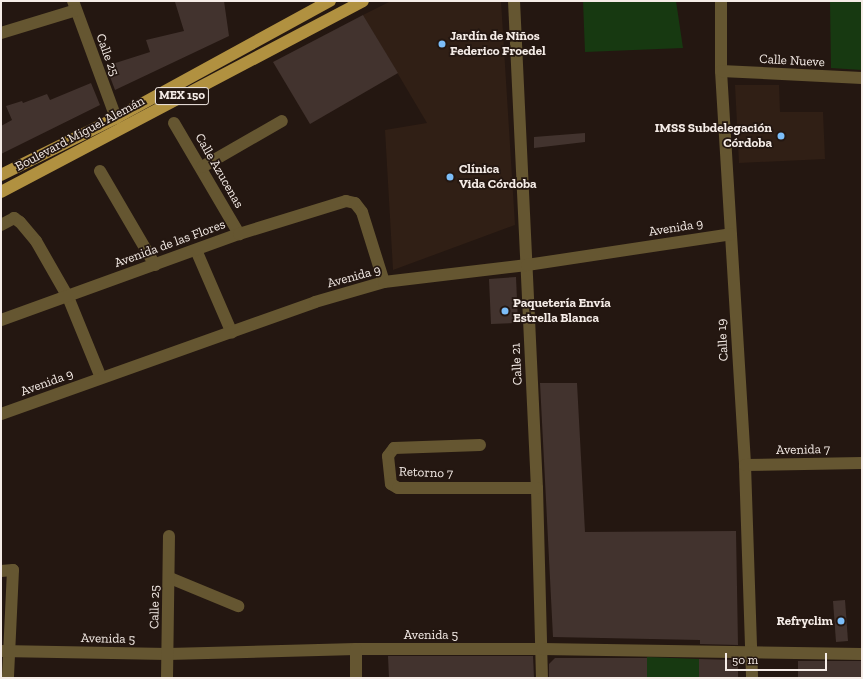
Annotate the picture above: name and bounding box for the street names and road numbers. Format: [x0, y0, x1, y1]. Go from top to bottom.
street label: Calle 25 [92, 32, 122, 78]
street label: Calle Nueve [759, 51, 825, 71]
road number: MEX 150 [154, 86, 210, 106]
street label: Boulevard Miguel Alemán [13, 93, 147, 175]
street label: Calle Azucenas [191, 131, 247, 211]
street label: Avenida 9 [648, 216, 704, 240]
street label: Avenida de las Flores [112, 217, 228, 271]
street label: Avenida 9 [326, 262, 382, 292]
street label: Calle 19 [714, 318, 732, 362]
street label: Calle 21 [508, 342, 526, 386]
street label: Avenida 9 [19, 366, 75, 400]
street label: Avenida 7 [776, 442, 830, 458]
street label: Retorno 7 [399, 464, 453, 482]
street label: Calle 25 [147, 585, 163, 629]
street label: Avenida 5 [404, 627, 458, 643]
street label: Avenida 5 [81, 631, 135, 647]

